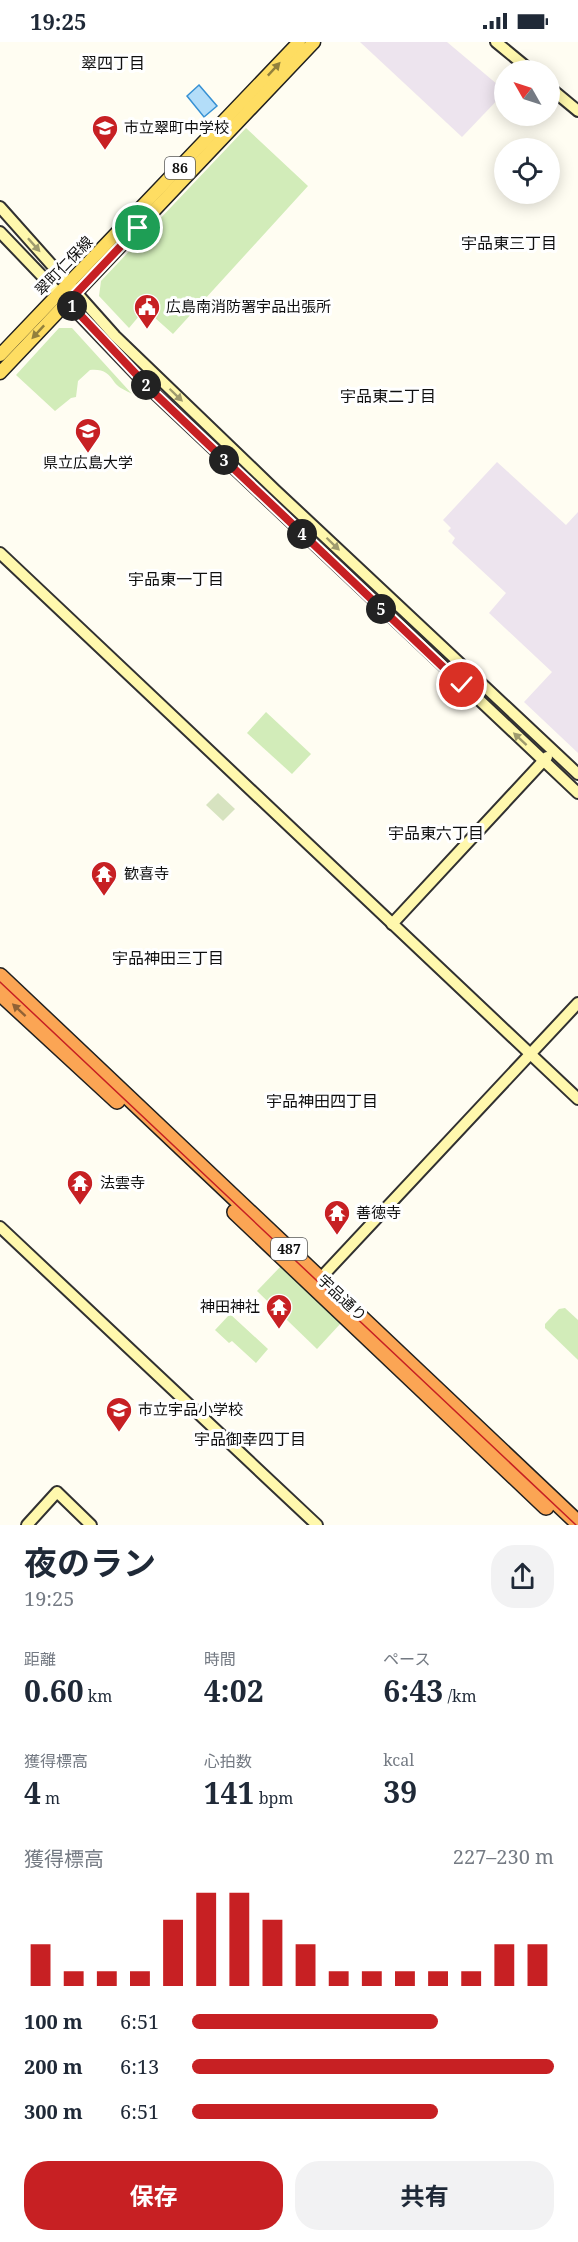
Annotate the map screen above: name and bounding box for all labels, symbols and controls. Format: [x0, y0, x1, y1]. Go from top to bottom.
text: 19:25 [30, 6, 86, 36]
district label: 翠四丁目 [81, 52, 145, 74]
north arrow [494, 60, 560, 126]
map controls [494, 60, 560, 204]
one-way arrow [267, 61, 281, 76]
school or university icon: 市立翠町中学校 [90, 113, 120, 151]
place label: 市立翠町中学校 [124, 117, 229, 137]
button: locate [494, 138, 560, 204]
road number: 86 [165, 157, 195, 179]
pin [112, 202, 163, 253]
icon: arrive [121, 211, 154, 244]
street label: 翠町仁保線 [30, 231, 97, 299]
district label: 宇品東三丁目 [461, 232, 557, 254]
one-way arrow [27, 237, 41, 252]
pin: 1 [57, 291, 87, 321]
public building icon: 広島南消防署宇品出張所 [132, 292, 162, 330]
text: 1 [67, 295, 77, 317]
place label: 広島南消防署宇品出張所 [166, 296, 331, 316]
one-way arrow [32, 325, 46, 339]
pin: 2 [131, 370, 161, 400]
text: 2 [141, 374, 151, 396]
district label: 宇品東二丁目 [340, 385, 436, 407]
one-way arrow [169, 388, 184, 402]
school or university icon: 県立広島大学 [73, 416, 103, 454]
pin: 3 [209, 445, 239, 475]
text: 3 [219, 449, 229, 471]
place label: 県立広島大学 [43, 452, 133, 472]
pin: 4 [287, 519, 317, 549]
text: 4 [297, 523, 307, 545]
one-way arrow [325, 537, 340, 551]
district label: 宇品東一丁目 [128, 568, 224, 590]
pin: 5 [366, 594, 396, 624]
text: 5 [376, 598, 386, 620]
pin [436, 659, 487, 710]
icon: check [445, 668, 478, 701]
one-way arrow [513, 733, 528, 746]
district label: 宇品東六丁目 [388, 822, 484, 844]
temple icon: 歓喜寺 [89, 859, 119, 897]
place label: 歓喜寺 [124, 863, 169, 883]
district label: 宇品神田三丁目 [112, 947, 224, 969]
one-way arrow [11, 1003, 26, 1017]
district label: 宇品神田四丁目 [266, 1090, 378, 1112]
temple icon: 法雲寺 [65, 1168, 95, 1206]
place label: 法雲寺 [100, 1172, 145, 1192]
temple icon: 善徳寺 [322, 1198, 352, 1236]
place label: 善徳寺 [356, 1202, 401, 1222]
road number: 487 [271, 1238, 307, 1260]
street label: 宇品通り [314, 1269, 371, 1325]
temple icon: 神田神社 [264, 1292, 294, 1330]
place label: 神田神社 [200, 1296, 260, 1316]
school or university icon: 市立宇品小学校 [104, 1395, 134, 1433]
place label: 市立宇品小学校 [138, 1399, 243, 1419]
district label: 宇品御幸四丁目 [194, 1428, 306, 1450]
text: 夜のラン [24, 1540, 156, 1585]
button: share [491, 1545, 554, 1608]
text: 19:25 [24, 1585, 74, 1612]
text: 距離 [24, 1648, 56, 1670]
text: 時間 [204, 1648, 236, 1670]
text: ペース [383, 1648, 431, 1670]
text: 0.60 [24, 1670, 84, 1711]
text: 4:02 [204, 1670, 264, 1711]
text: 6:43 [383, 1670, 443, 1711]
text: km [84, 1685, 112, 1707]
text: /km [443, 1685, 477, 1707]
text: kcal [383, 1749, 414, 1771]
text: 獲得標高 [24, 1750, 88, 1772]
text: 心拍数 [204, 1750, 252, 1772]
text: 39 [383, 1771, 417, 1812]
text: 4 [24, 1772, 41, 1813]
text: 141 [204, 1772, 255, 1813]
text: m [41, 1787, 60, 1809]
text: bpm [255, 1787, 293, 1809]
text: 227–230 m [453, 1843, 554, 1870]
text: 獲得標高 [24, 1845, 104, 1872]
text: 100 m [24, 2008, 83, 2035]
text: 6:51 [120, 2008, 159, 2035]
text: 200 m [24, 2053, 83, 2080]
text: 6:13 [120, 2053, 159, 2080]
text: 300 m [24, 2098, 83, 2125]
text: 6:51 [120, 2098, 159, 2125]
button: 保存 [24, 2161, 283, 2230]
button: 共有 [295, 2161, 554, 2230]

